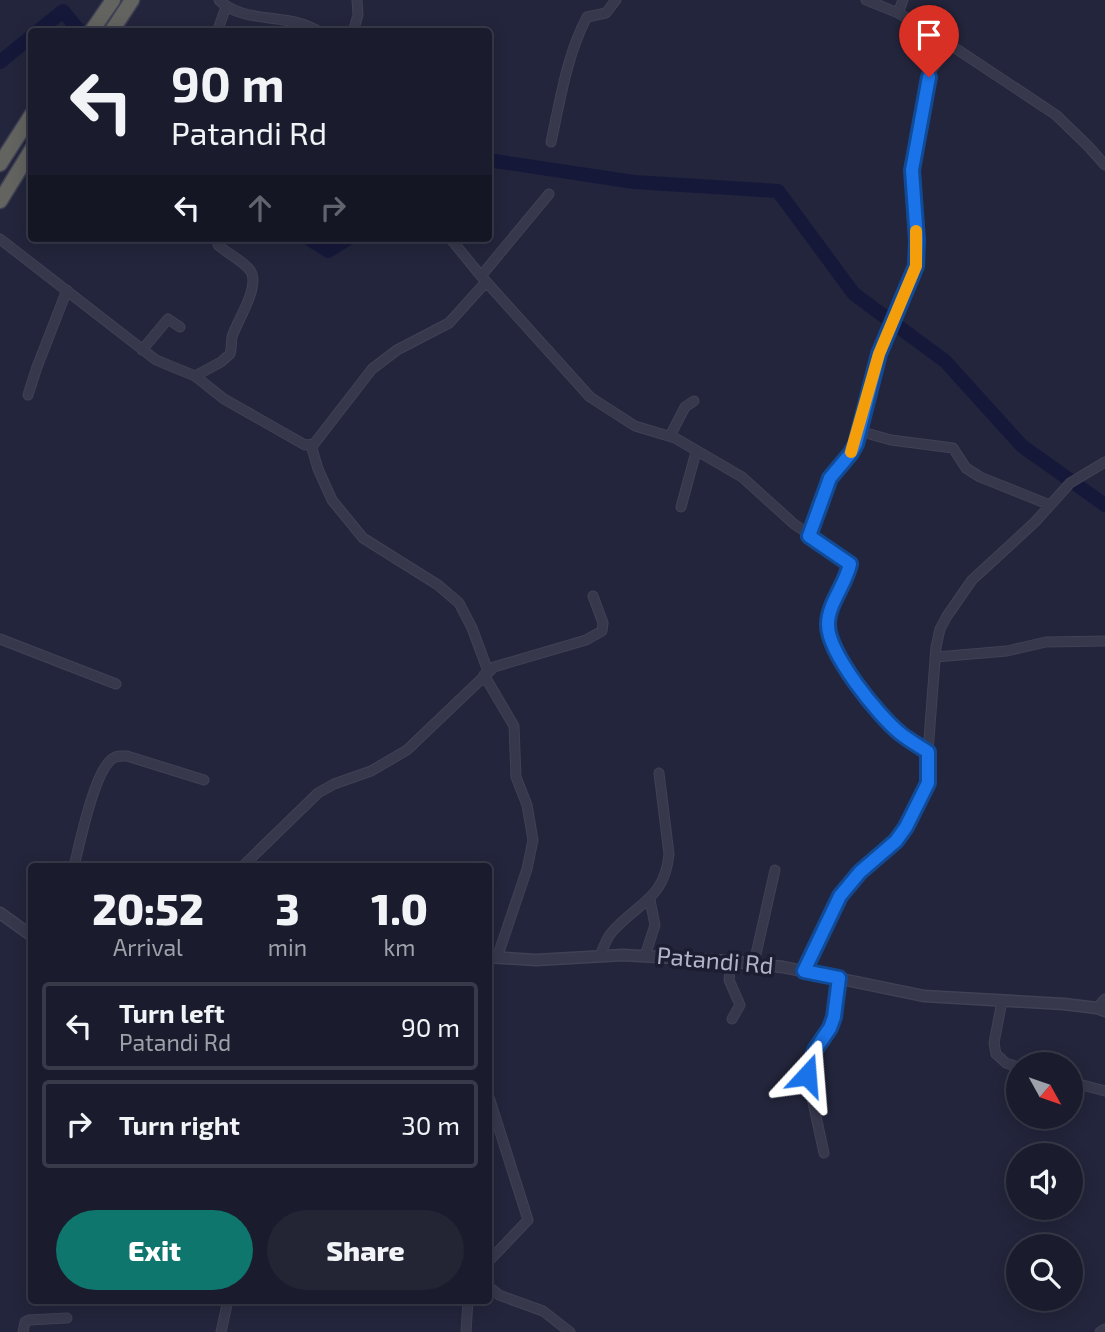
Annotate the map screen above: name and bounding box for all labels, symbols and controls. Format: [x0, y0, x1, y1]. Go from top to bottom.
pin [899, 5, 959, 77]
icon: arrive [910, 16, 948, 54]
text: 90 m [171, 53, 285, 112]
icon: left [56, 56, 147, 147]
text: Patandi Rd [171, 113, 327, 151]
icon: left [168, 189, 206, 227]
icon: ahead [241, 189, 279, 227]
icon: right [314, 189, 352, 227]
text: 20:52 [92, 883, 204, 933]
text: 3 [275, 883, 300, 933]
text: 1.0 [371, 883, 428, 933]
text: Arrival [113, 933, 183, 961]
text: min [268, 933, 307, 961]
text: km [384, 933, 415, 961]
street label: Patandi Rd [656, 940, 775, 979]
text: Turn left [119, 997, 225, 1028]
icon: left [60, 1007, 98, 1045]
text: 90 m [401, 1011, 460, 1042]
text: Patandi Rd [119, 1028, 231, 1056]
position arrow [770, 1038, 844, 1112]
north arrow [1006, 1052, 1083, 1129]
map controls [1006, 1052, 1083, 1311]
icon: right [60, 1105, 98, 1143]
text: Turn right [119, 1109, 240, 1140]
text: 30 m [401, 1109, 460, 1140]
button: sound [1006, 1143, 1083, 1220]
button: Exit [56, 1210, 253, 1290]
button: Share [267, 1210, 464, 1290]
button: search [1006, 1234, 1083, 1311]

